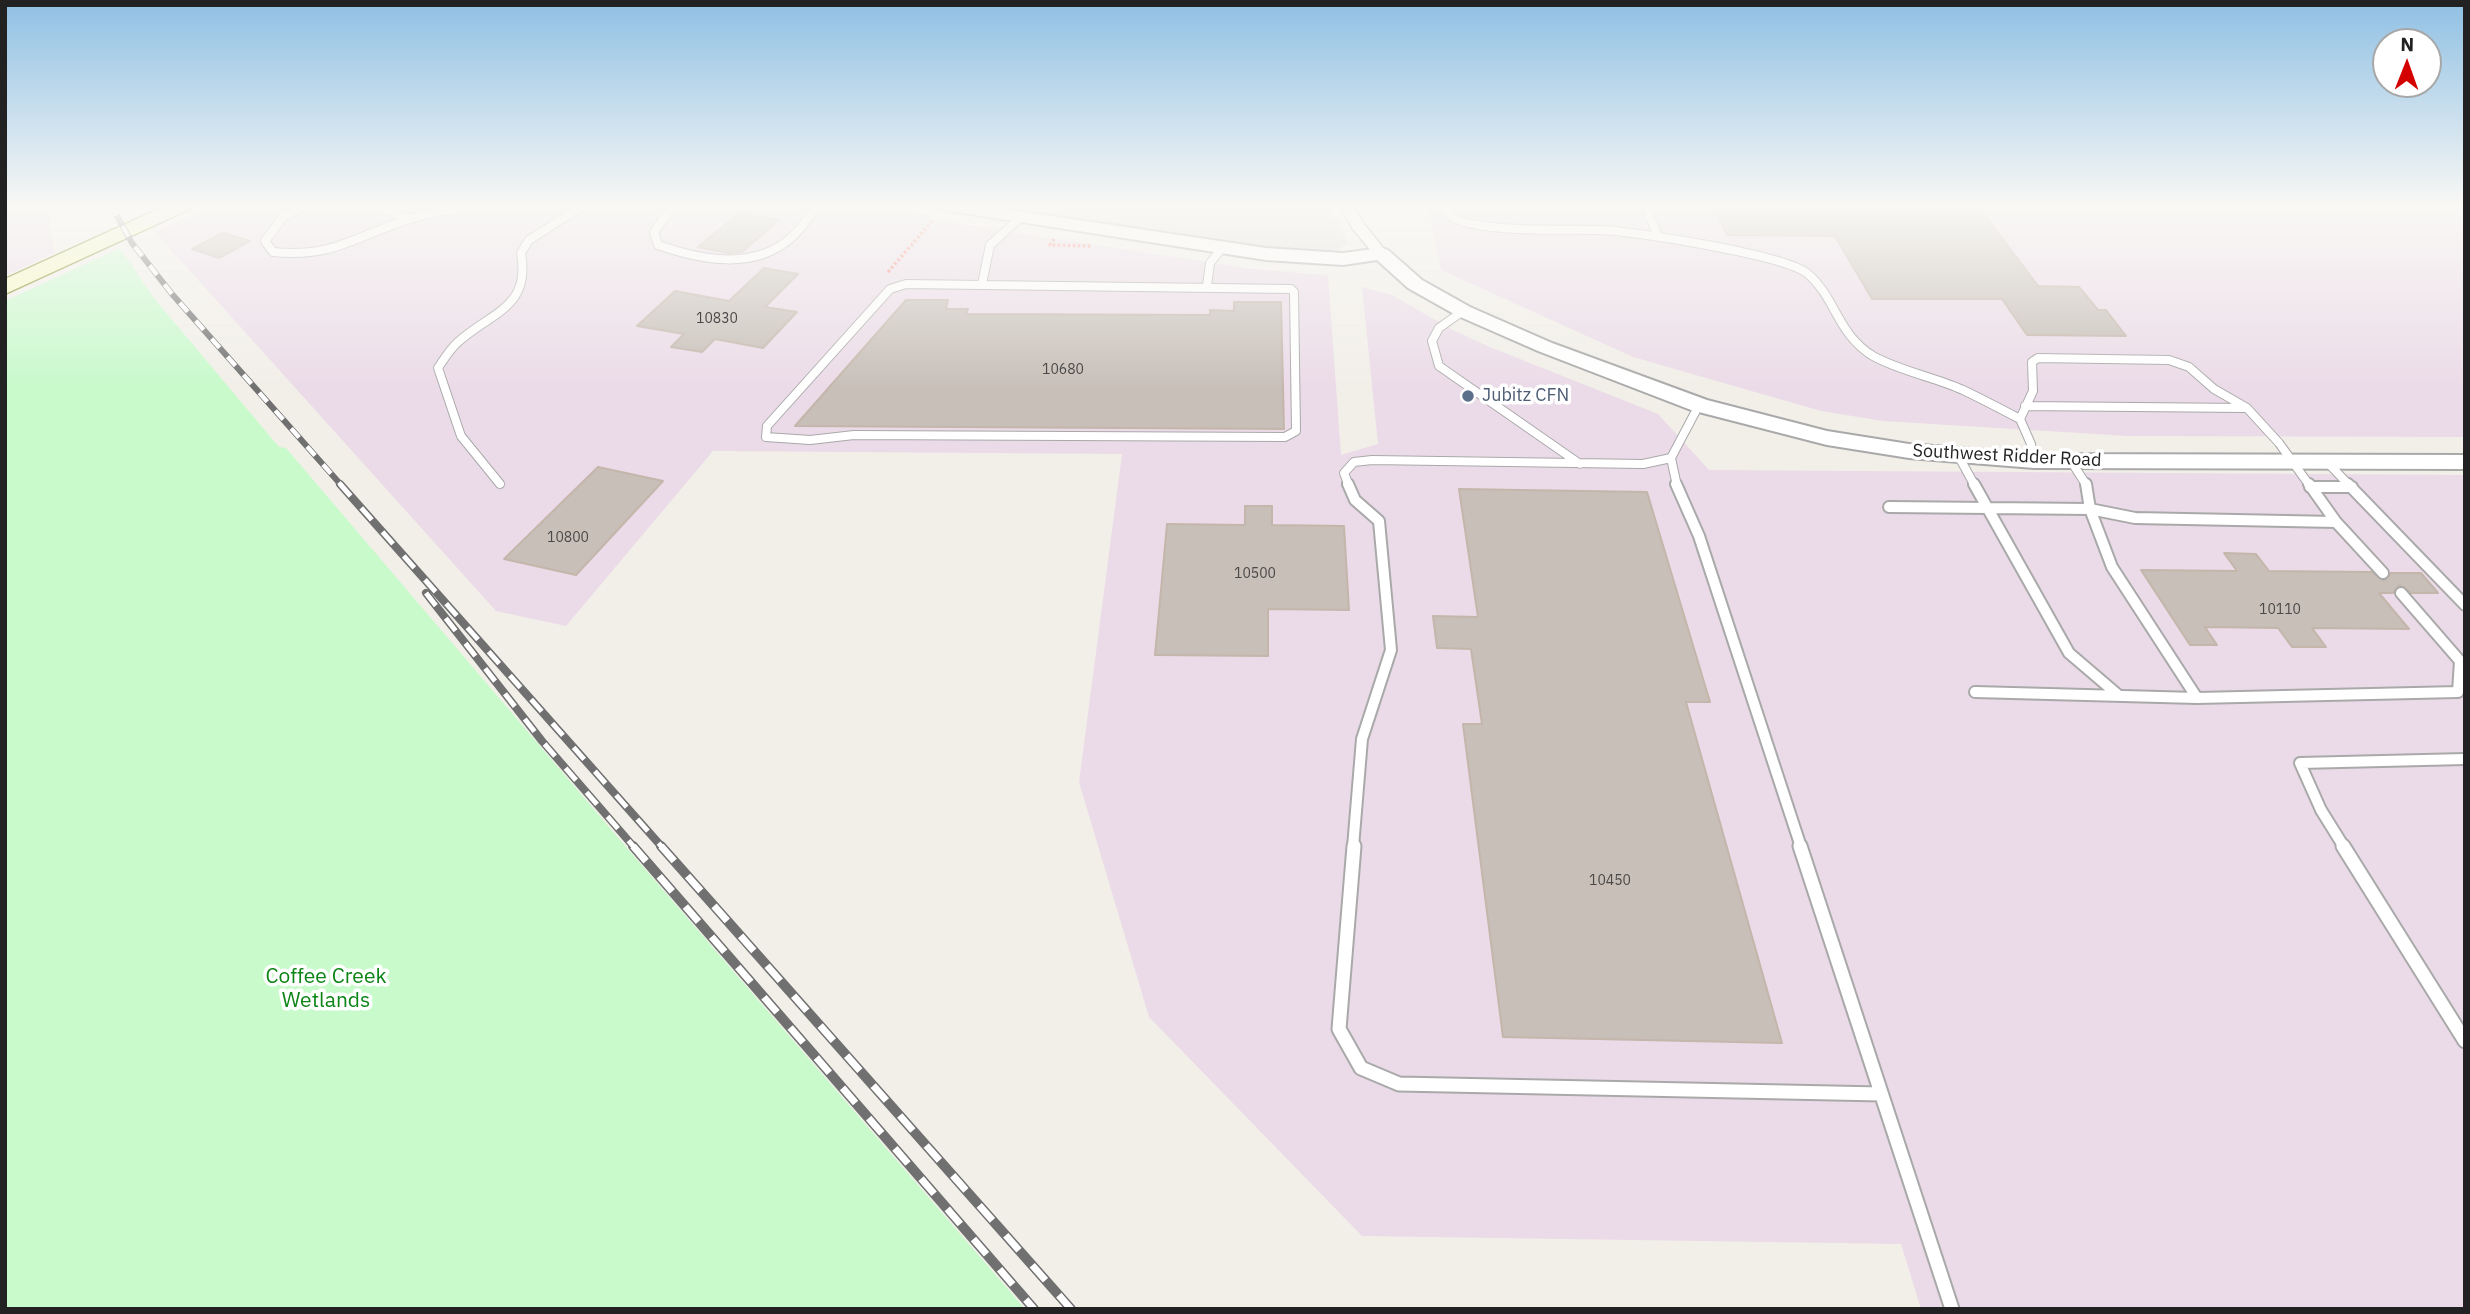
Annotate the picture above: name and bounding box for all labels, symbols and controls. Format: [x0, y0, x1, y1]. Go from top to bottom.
north arrow [2372, 28, 2442, 98]
text: N [2400, 32, 2414, 56]
house number: 10830 [696, 311, 738, 327]
house number: 10680 [1042, 362, 1084, 378]
place label: Jubitz CFN [1482, 385, 1569, 407]
marker: Jubitz CFN [1460, 388, 1476, 404]
street label: Southwest Ridder Road [1912, 440, 2102, 472]
house number: 10800 [547, 530, 589, 546]
house number: 10500 [1234, 566, 1276, 582]
house number: 10110 [2259, 602, 2301, 618]
house number: 10450 [1589, 873, 1631, 889]
park label: Coffee Creek Wetlands [266, 964, 386, 1014]

